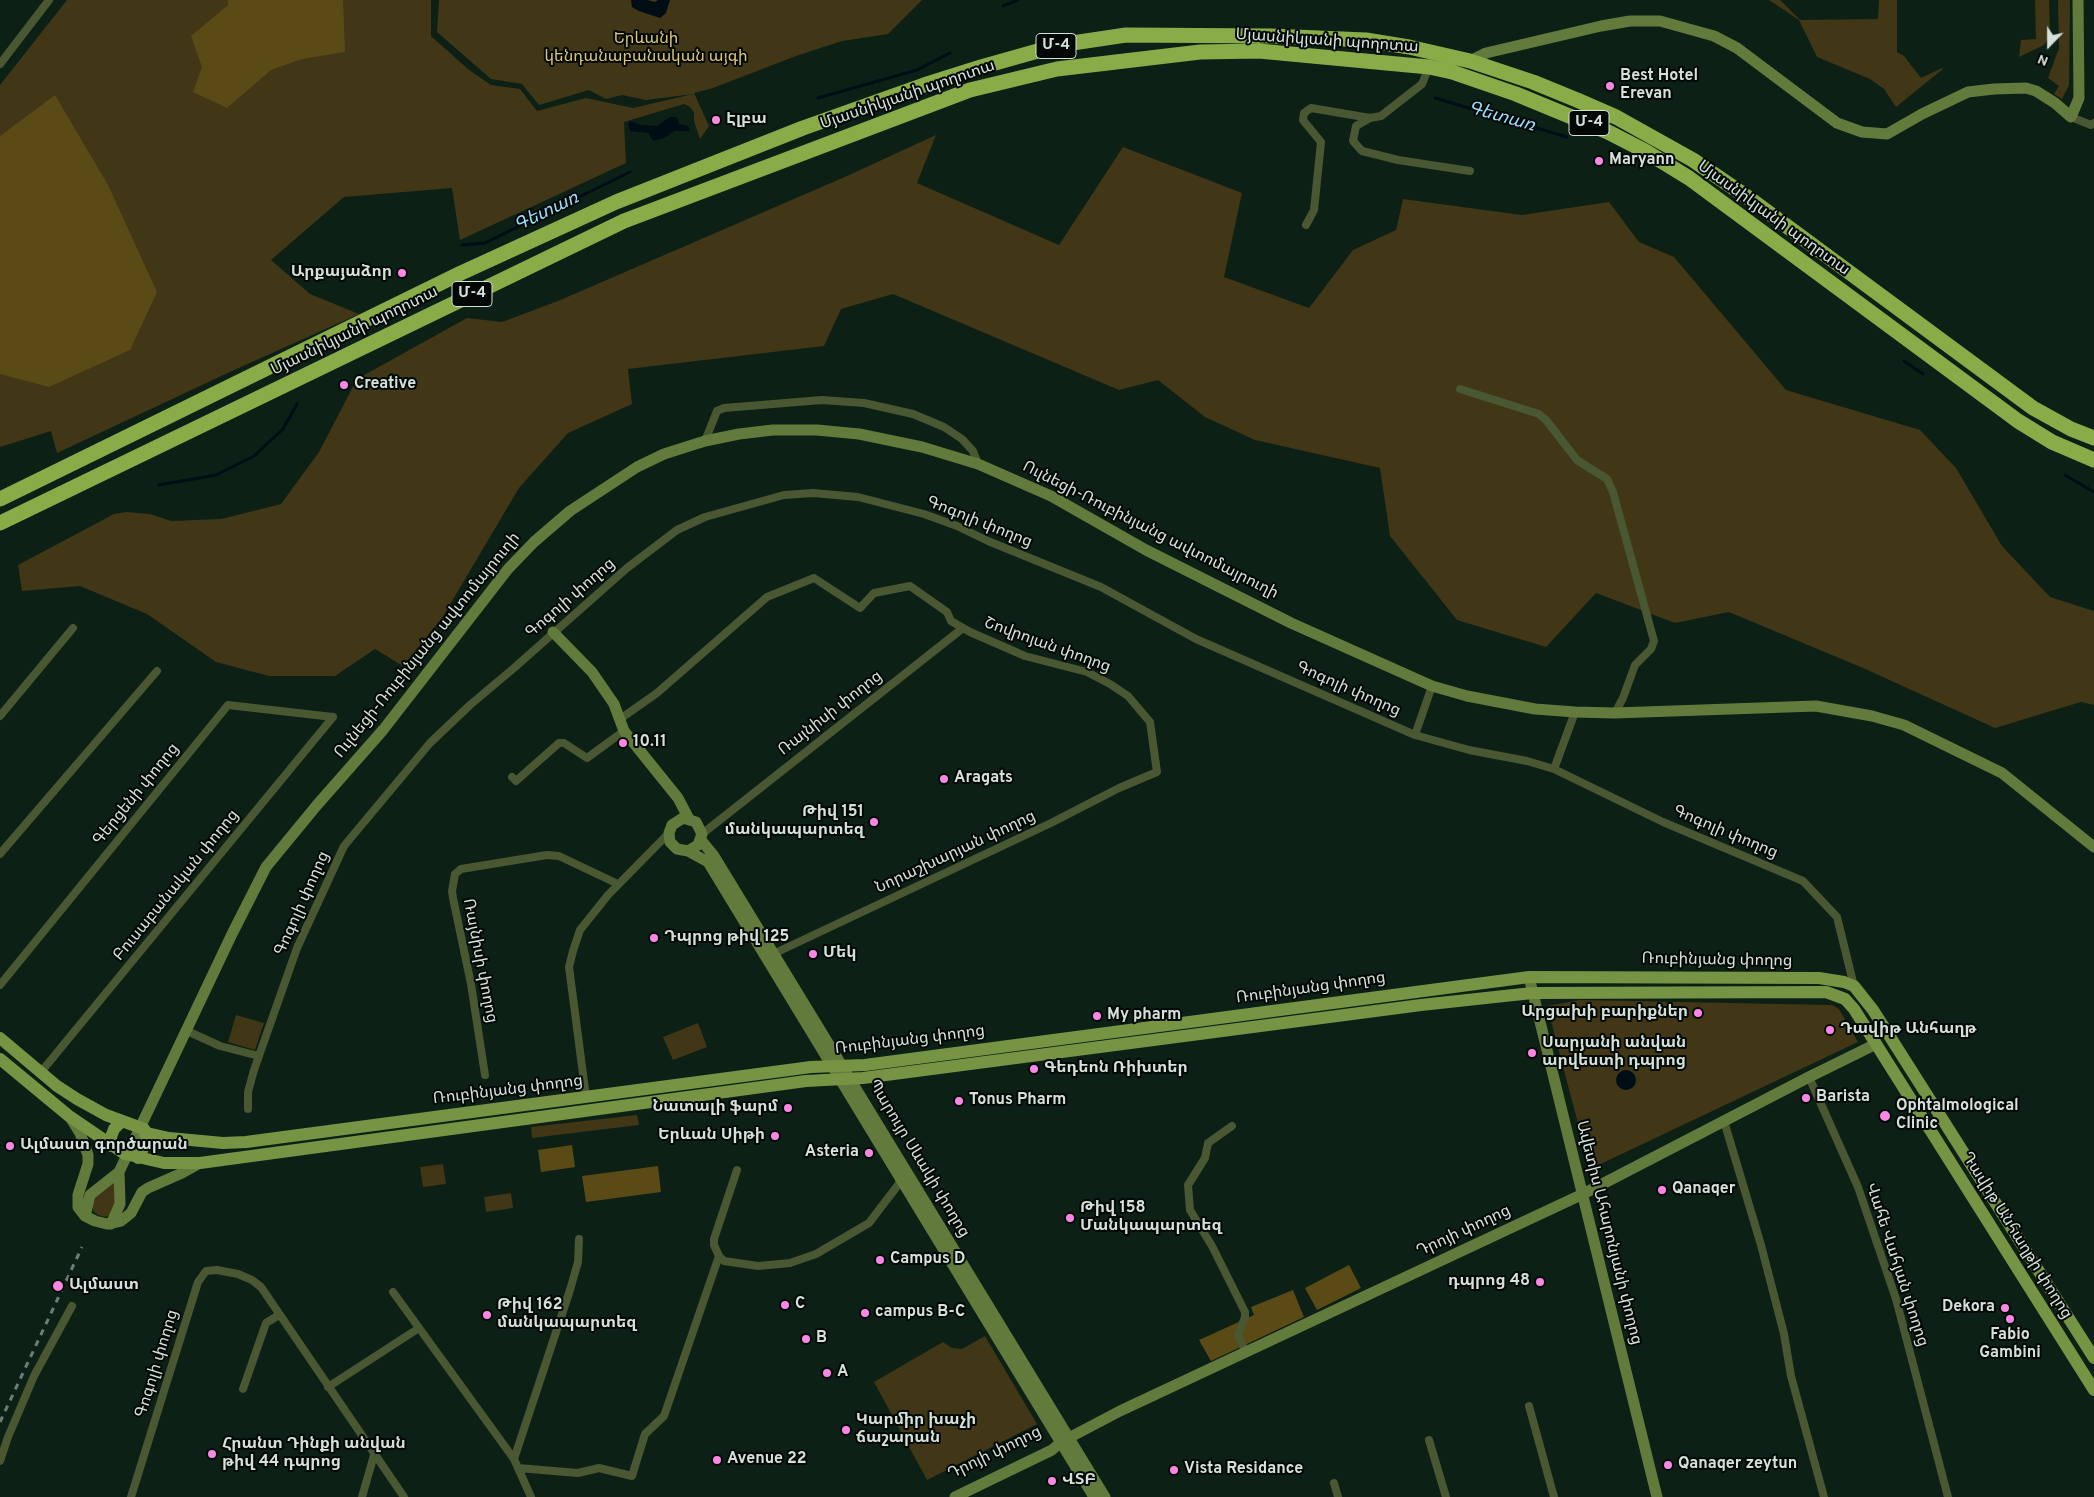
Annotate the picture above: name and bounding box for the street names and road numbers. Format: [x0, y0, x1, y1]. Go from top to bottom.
street label: Մյասնիկյանի պողոտա [1235, 26, 1419, 58]
road number: Մ-4 [1036, 34, 1076, 58]
street label: Մյասնիկյանի պողոտա [818, 57, 998, 135]
road number: Մ-4 [1569, 110, 1609, 136]
street label: Մյասնիկյանի պողոտա [1693, 157, 1853, 281]
road number: Մ-4 [452, 282, 492, 306]
street label: Մյասնիկյանի պողոտա [268, 283, 442, 381]
street label: Ուլնեցի-Ռուբինյանց ավտոմայրուղի [1019, 458, 1281, 604]
street label: Գոգոլի փողոց [923, 493, 1035, 553]
street label: Ուլնեցի-Ռուբինյանց ավտոմայրուղի [331, 529, 525, 763]
street label: Գոգոլի փողոց [522, 555, 620, 643]
street label: Շովրոյան փողոց [981, 614, 1113, 678]
street label: Գոգոլի փողոց [1293, 658, 1403, 722]
street label: Ռայնիսի փողոց [775, 667, 887, 761]
street label: Գերցենի փողոց [90, 740, 184, 850]
street label: Գոգոլի փողոց [1670, 802, 1780, 864]
street label: Բուսաբանական փողոց [110, 807, 244, 965]
street label: Նորաշխարյան փողոց [873, 807, 1039, 899]
street label: Գոգոլի փողոց [271, 849, 335, 959]
street label: Ռայնիսի փողոց [457, 897, 501, 1025]
street label: Ռուբինյանց փողոց [1641, 950, 1793, 972]
street label: Ռուբինյանց փողոց [1235, 969, 1387, 1009]
street label: Ռուբինյանց փողոց [834, 1022, 986, 1060]
street label: Ռուբինյանց փողոց [432, 1072, 584, 1110]
street label: Պարույր Սևակի փողոց [863, 1076, 973, 1242]
street label: Ավետիս Ահարոնյանի փողոց [1571, 1119, 1645, 1347]
street label: Դավիթ Անհաղթի փողոց [1957, 1149, 2075, 1323]
street label: Վահե Վահյան փողոց [1860, 1181, 1932, 1349]
street label: Դրոյի փողոց [1414, 1202, 1514, 1262]
street label: Գոգոլի փողոց [132, 1308, 184, 1420]
street label: Դրոյի փողոց [945, 1423, 1045, 1485]

